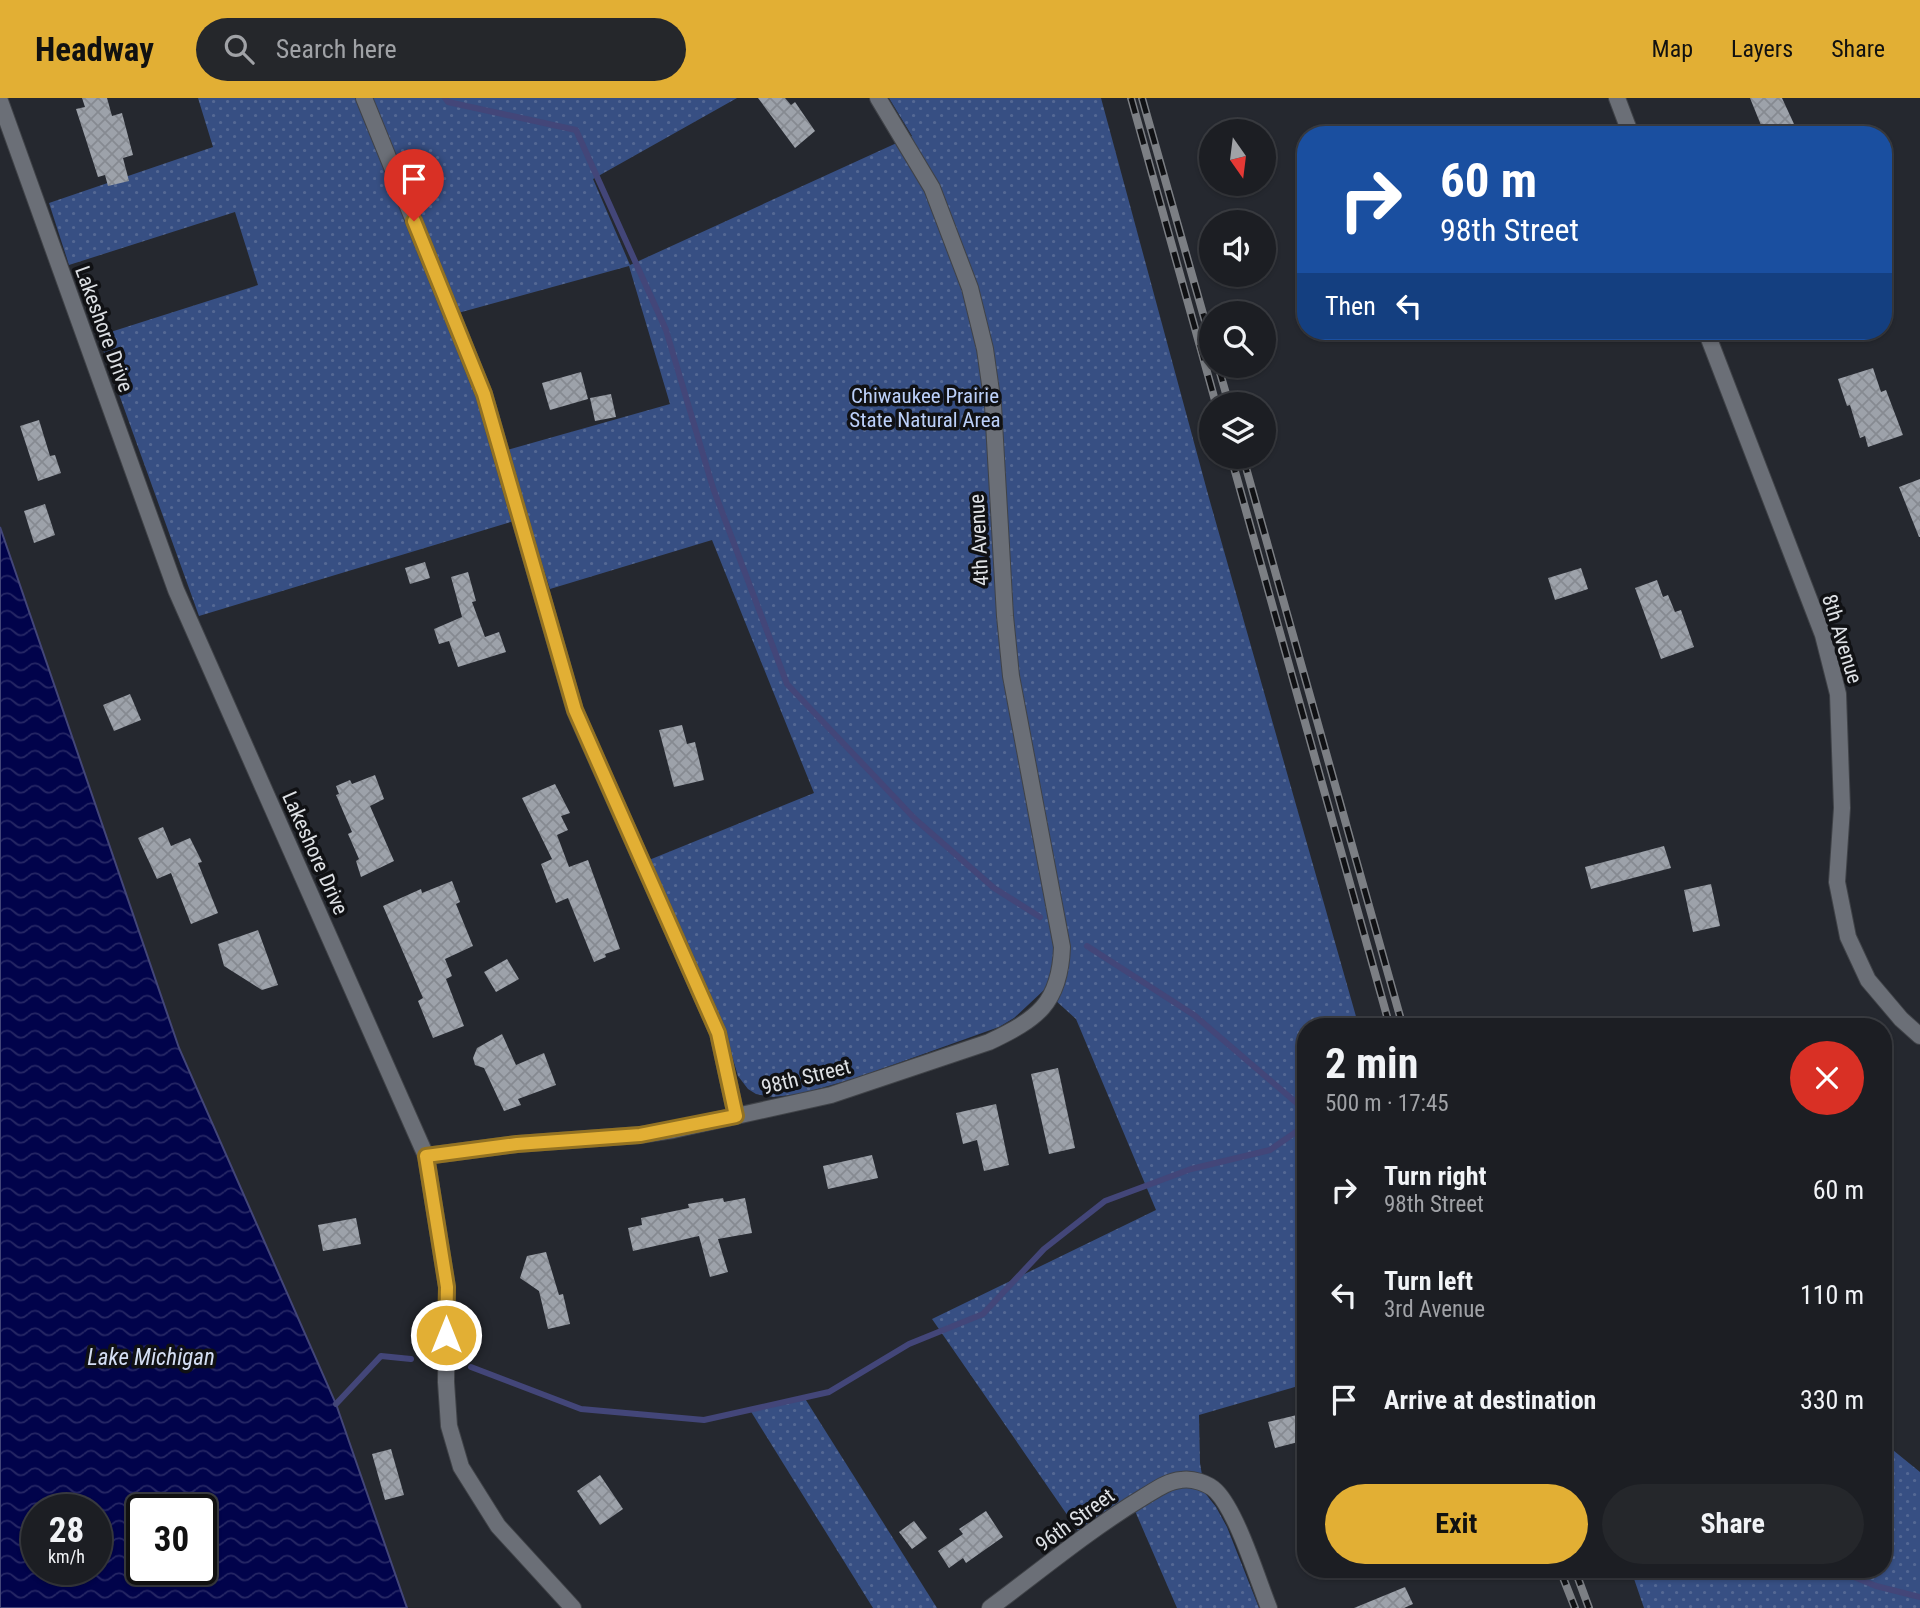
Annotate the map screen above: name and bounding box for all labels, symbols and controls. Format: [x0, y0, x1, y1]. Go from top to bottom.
search box [196, 18, 686, 81]
text: Headway [35, 30, 154, 69]
icon: search [220, 30, 258, 68]
text: Search here [276, 34, 397, 64]
text: Map [1652, 35, 1693, 63]
text: Layers [1731, 35, 1793, 63]
text: Share [1831, 35, 1885, 63]
north arrow [1199, 119, 1276, 196]
map controls [1199, 119, 1276, 469]
pin [384, 149, 444, 221]
text: 60 m [1440, 152, 1537, 209]
icon: right [1325, 154, 1416, 245]
icon: arrive [395, 160, 433, 198]
button: sound [1199, 210, 1276, 287]
text: 98th Street [1440, 211, 1579, 249]
street label: Lakeshore Drive [70, 263, 138, 395]
icon: left [1390, 287, 1428, 325]
text: Then [1325, 291, 1376, 321]
button: search [1199, 301, 1276, 378]
park label: Chiwaukee Prairie State Natural Area [849, 384, 1001, 432]
button: layers [1199, 392, 1276, 469]
street label: 4th Avenue [965, 493, 993, 587]
street label: 8th Avenue [1817, 592, 1867, 687]
street label: Lakeshore Drive [277, 788, 353, 918]
text: 2 min [1325, 1039, 1418, 1088]
button: close [1790, 1041, 1864, 1115]
street label: 98th Street [759, 1054, 853, 1100]
text: 500 m · 17:45 [1325, 1090, 1449, 1117]
text: Turn right [1384, 1161, 1486, 1191]
icon: right [1325, 1171, 1363, 1209]
text: 60 m [1813, 1175, 1864, 1205]
text: 98th Street [1384, 1191, 1484, 1218]
text: Turn left [1384, 1266, 1473, 1296]
icon: left [1325, 1276, 1363, 1314]
text: 110 m [1800, 1280, 1864, 1310]
text: 3rd Avenue [1384, 1296, 1485, 1323]
position arrow [409, 1298, 483, 1372]
water label: Lake Michigan [87, 1344, 215, 1371]
icon: arrive [1325, 1381, 1363, 1419]
text: Arrive at destination [1384, 1385, 1596, 1415]
text: 330 m [1800, 1385, 1864, 1415]
street label: 96th Street [1031, 1484, 1119, 1556]
button: Exit [1325, 1484, 1588, 1564]
button: Share [1602, 1484, 1864, 1564]
speed limit sign: 30 [126, 1494, 217, 1585]
text: 28 [49, 1510, 84, 1551]
text: km/h [48, 1546, 85, 1567]

